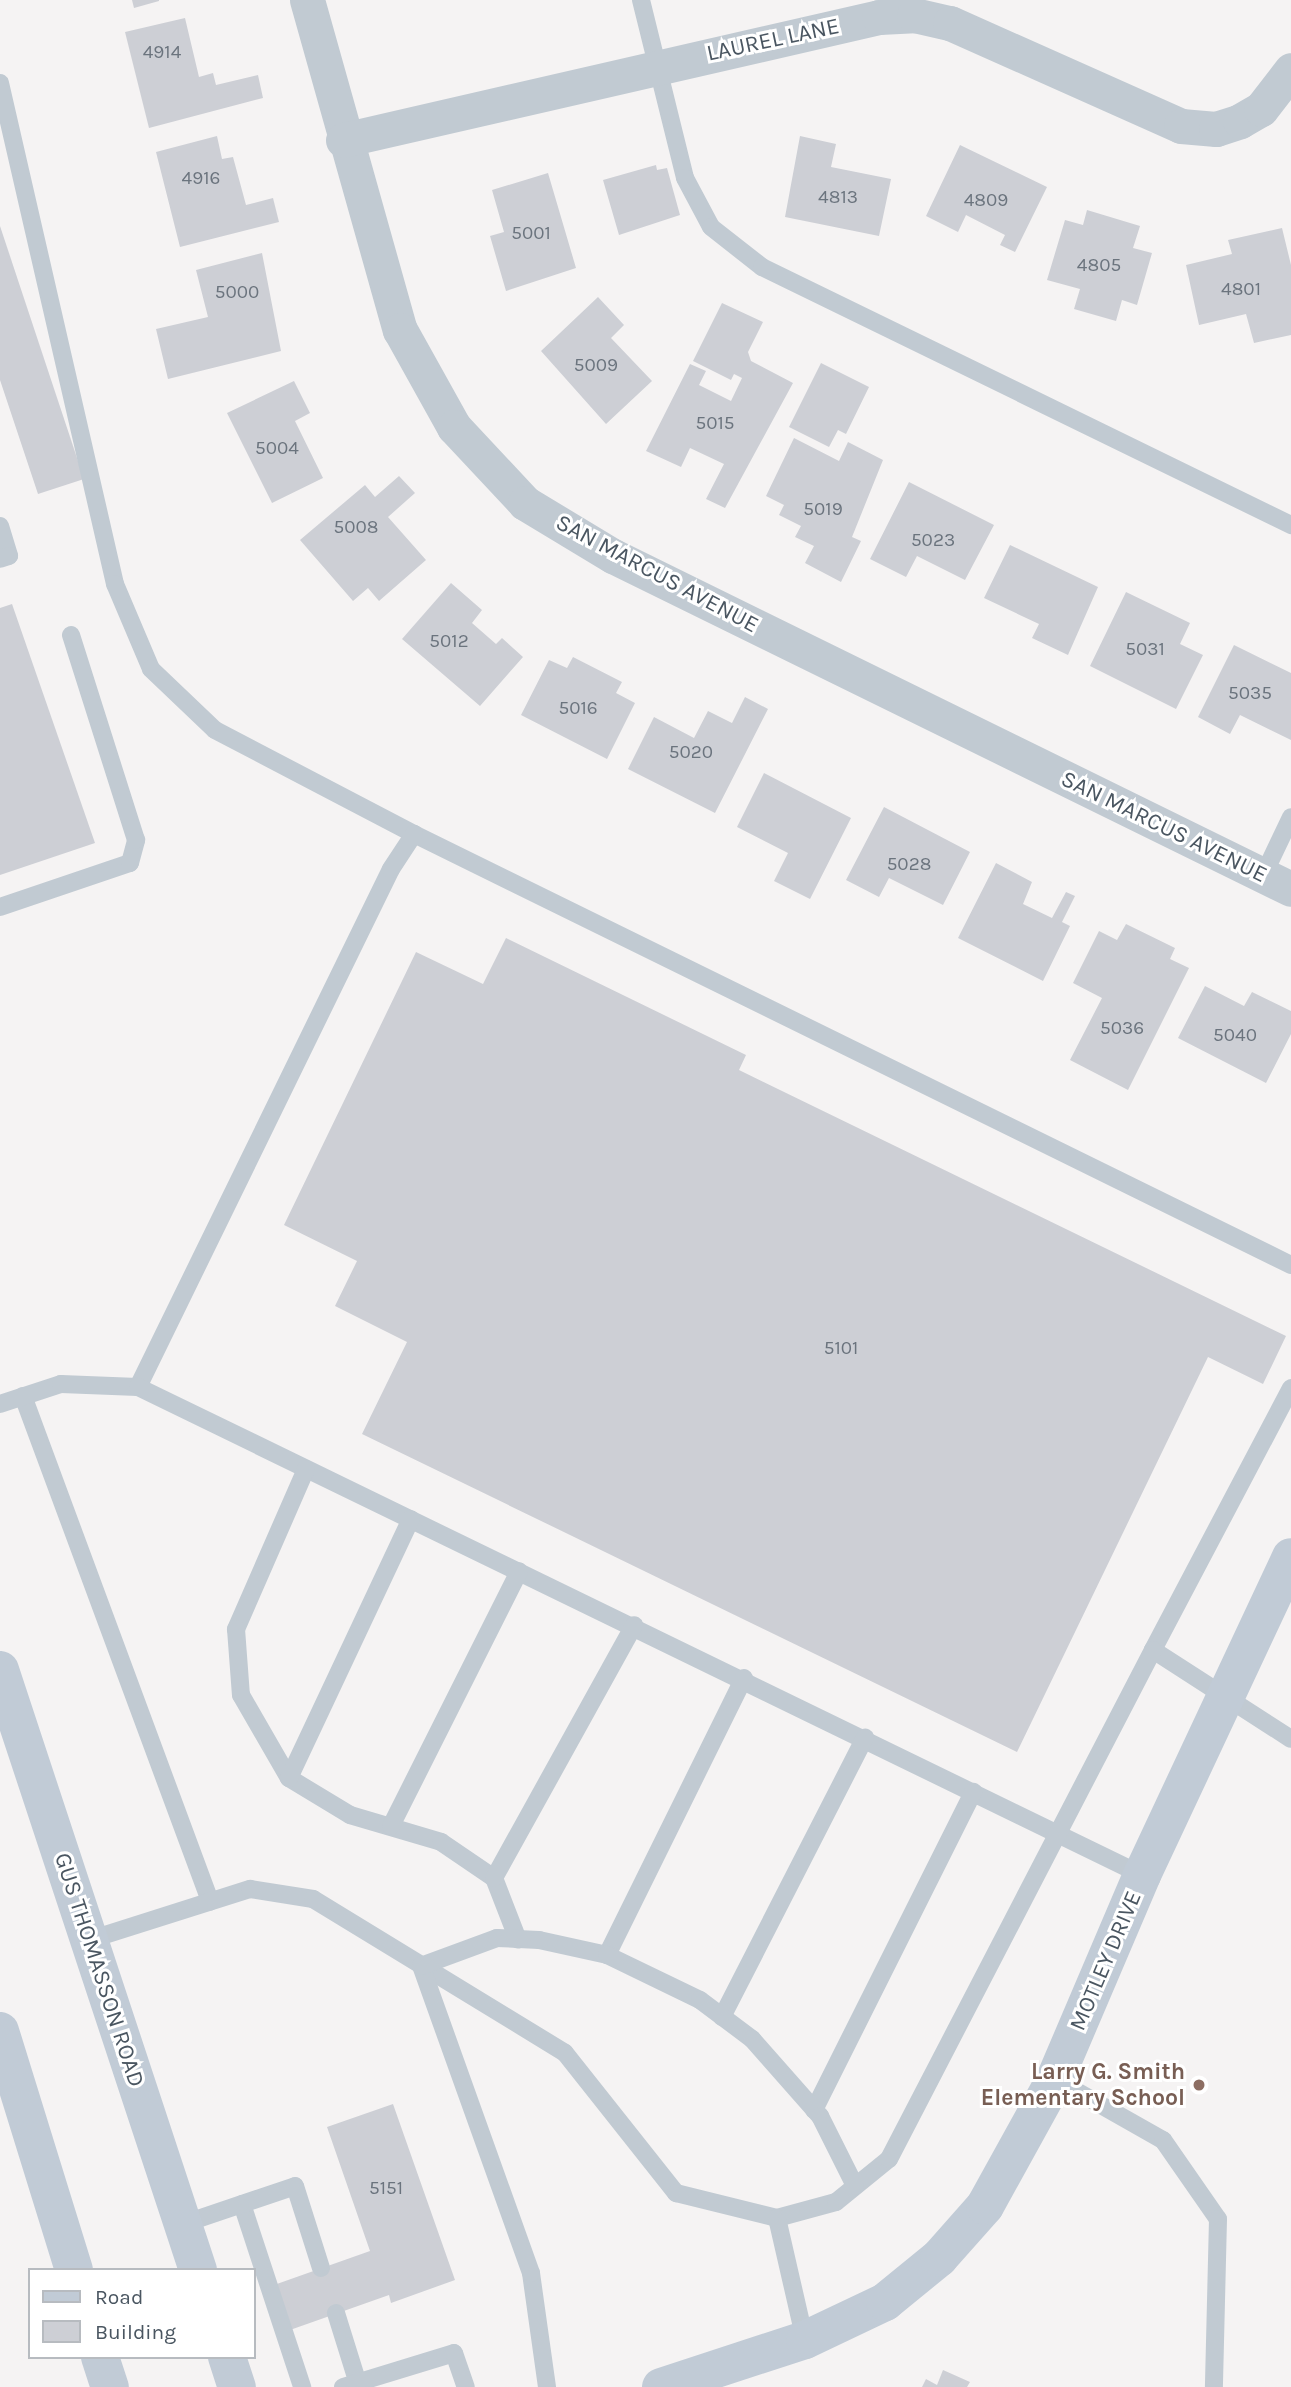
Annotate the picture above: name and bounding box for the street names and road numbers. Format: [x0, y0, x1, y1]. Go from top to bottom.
street label: LAUREL LANE [704, 12, 842, 68]
street label: SAN MARCUS AVENUE [551, 509, 763, 639]
street label: SAN MARCUS AVENUE [1057, 765, 1271, 889]
street label: GUS THOMASSON ROAD [48, 1849, 150, 2091]
street label: MOTLEY DRIVE [1064, 1887, 1148, 2035]

